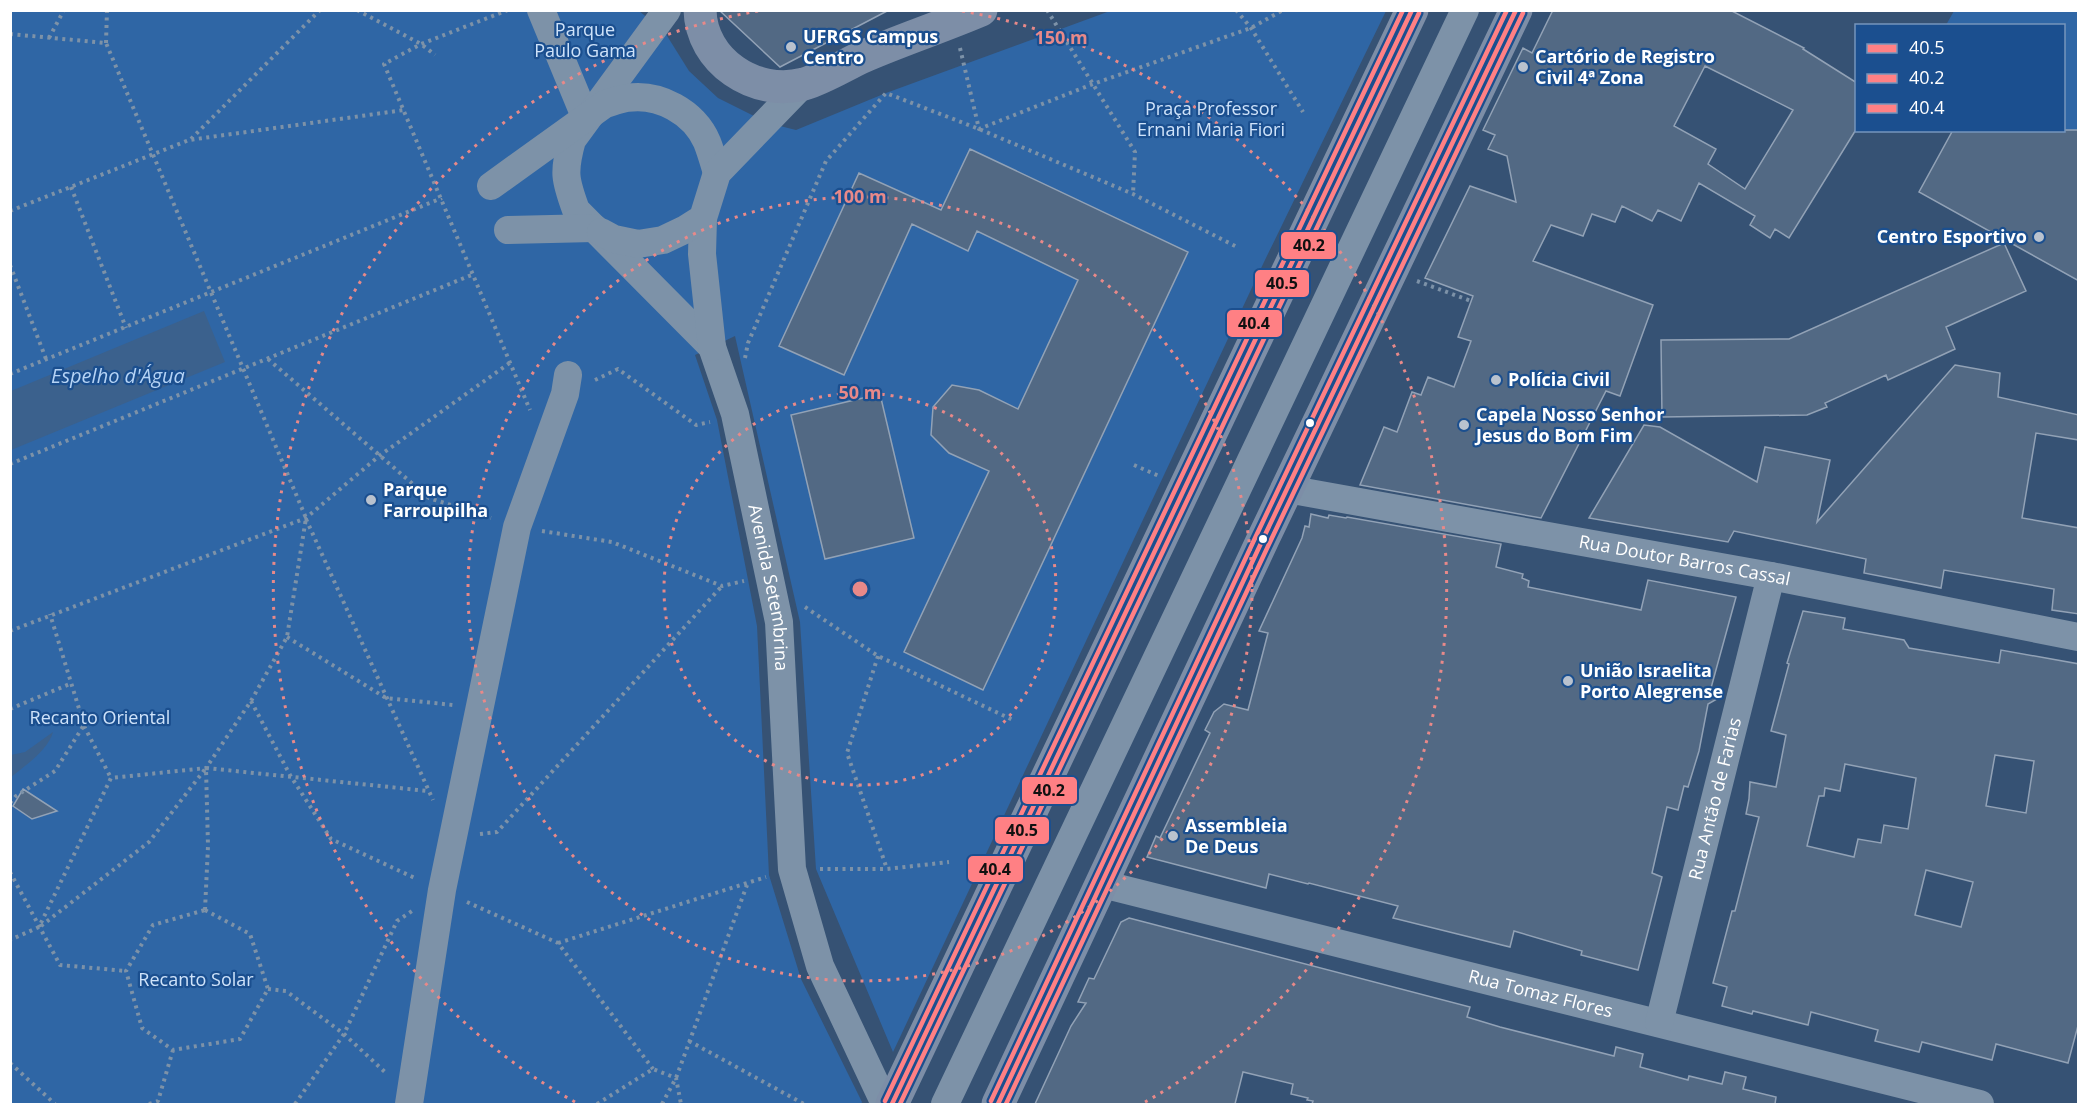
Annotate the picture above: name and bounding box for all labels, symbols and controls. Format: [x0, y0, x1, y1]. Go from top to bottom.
park label: Parque Paulo Gama [534, 17, 636, 62]
place label: UFRGS Campus Centro [803, 24, 938, 69]
legend [1855, 24, 2065, 132]
text: 150 m [1034, 25, 1088, 49]
text: 40.5 [1909, 35, 1945, 59]
marker: UFRGS Campus Centro [784, 40, 798, 54]
place label: Cartório de Registro Civil 4ª Zona [1535, 44, 1715, 89]
marker: Cartório de Registro Civil 4ª Zona [1516, 60, 1530, 74]
text: 40.2 [1909, 65, 1945, 89]
text: 40.4 [1909, 95, 1945, 119]
park label: Praça Professor Ernani Maria Fiori [1137, 96, 1285, 141]
text: 100 m [833, 184, 887, 208]
place label: Centro Esportivo [1877, 224, 2027, 248]
marker: Centro Esportivo [2032, 230, 2046, 244]
line badge: 40.2 [1280, 231, 1337, 260]
text: 40.2 [1293, 234, 1325, 256]
line badge: 40.5 [1254, 269, 1310, 298]
text: 40.5 [1266, 272, 1298, 294]
line badge: 40.4 [1226, 309, 1283, 338]
text: 40.4 [1238, 312, 1270, 334]
water label: Espelho d'Água [51, 362, 185, 389]
place label: Polícia Civil [1508, 367, 1610, 391]
marker: Polícia Civil [1489, 373, 1503, 387]
text: 50 m [839, 380, 881, 404]
place label: Capela Nosso Senhor Jesus do Bom Fim [1474, 402, 1664, 447]
unlabelled marker [1304, 417, 1316, 429]
marker: Capela Nosso Senhor Jesus do Bom Fim [1457, 418, 1471, 432]
place label: Parque Farroupilha [383, 477, 488, 522]
marker: Parque Farroupilha [364, 493, 378, 507]
street label: Avenida Setembrina [743, 502, 795, 672]
street label: Rua Doutor Barros Cassal [1577, 529, 1793, 591]
unlabelled marker [1257, 533, 1269, 545]
centre of rings [850, 579, 870, 599]
place label: União Israelita Porto Alegrense [1580, 658, 1723, 703]
marker: União Israelita Porto Alegrense [1561, 674, 1575, 688]
park label: Recanto Oriental [30, 705, 170, 729]
street label: Rua Antão de Farias [1682, 715, 1746, 883]
line badge: 40.2 [1021, 776, 1078, 805]
text: 40.2 [1033, 779, 1065, 801]
place label: Assembleia De Deus [1185, 813, 1288, 858]
line badge: 40.5 [994, 816, 1050, 845]
text: 40.5 [1006, 819, 1038, 841]
marker: Assembleia De Deus [1166, 829, 1180, 843]
line badge: 40.4 [967, 855, 1024, 883]
text: 40.4 [979, 858, 1011, 880]
street label: Rua Tomaz Flores [1466, 963, 1615, 1023]
park label: Recanto Solar [138, 967, 254, 991]

